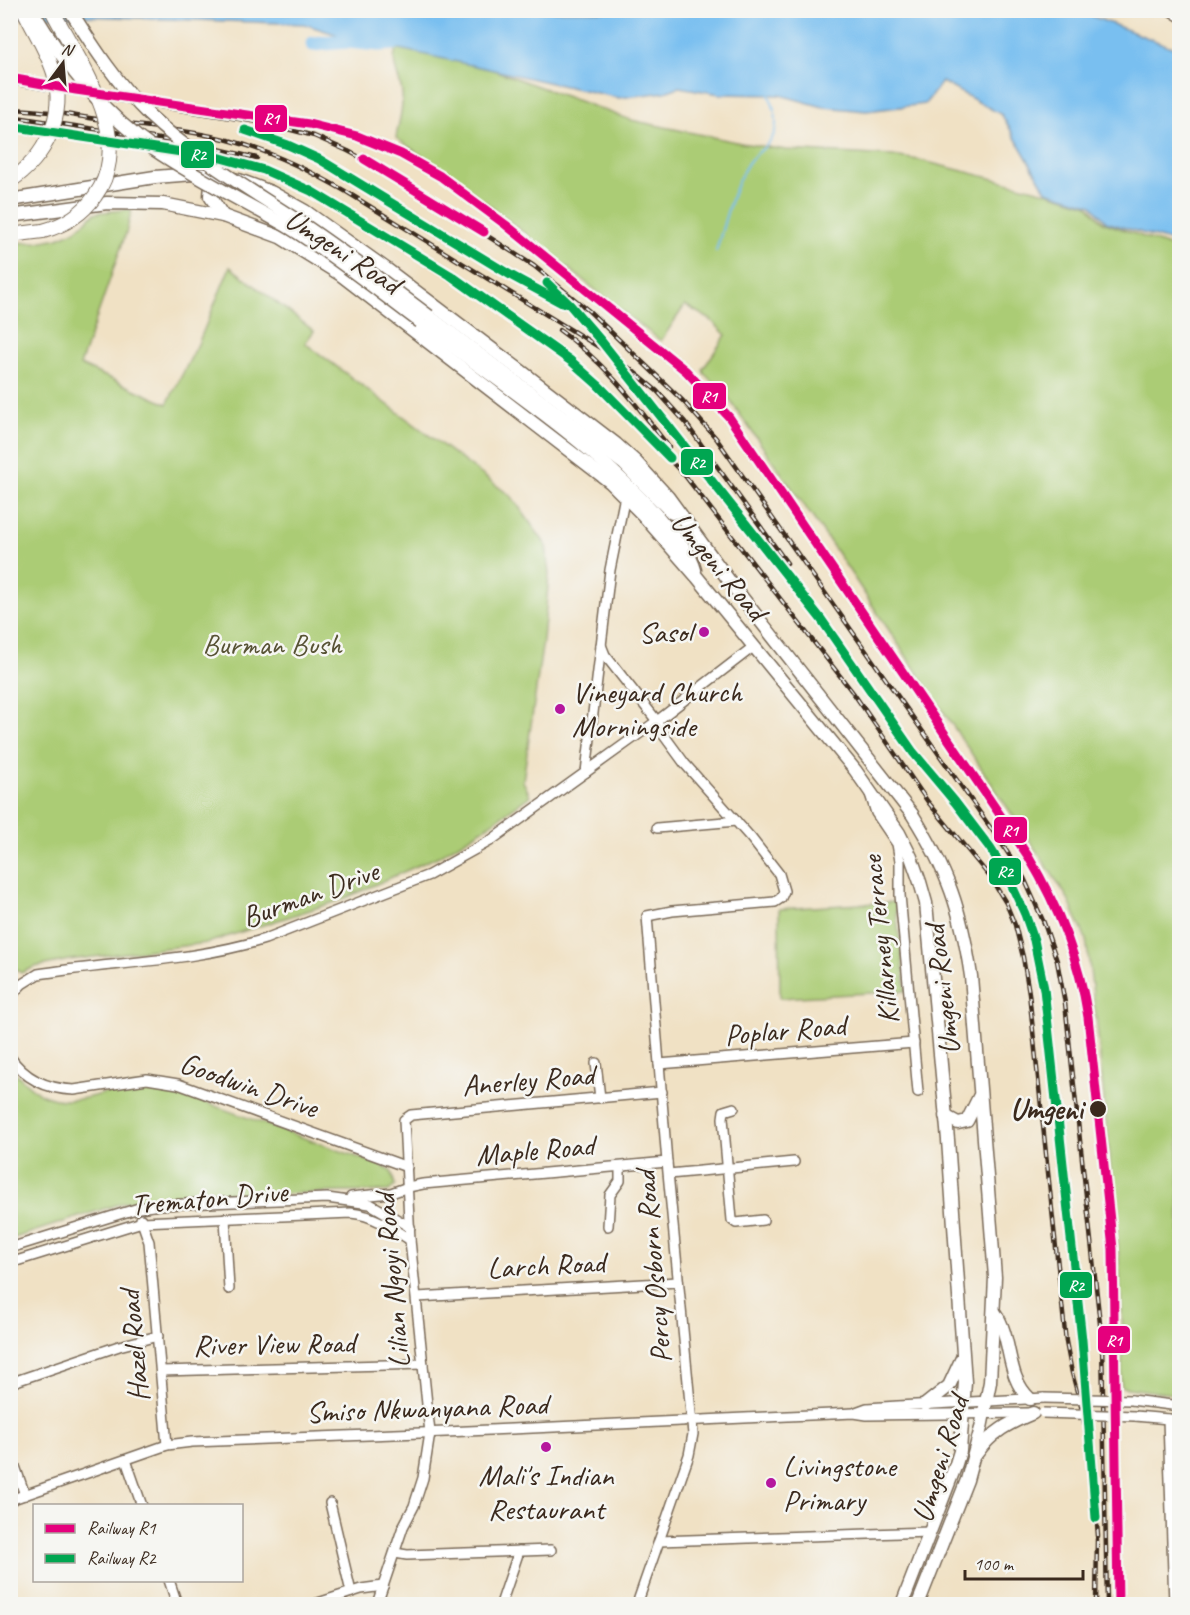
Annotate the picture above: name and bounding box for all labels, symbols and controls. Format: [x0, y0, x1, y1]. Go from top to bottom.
north arrow [33, 33, 93, 93]
text: N [59, 39, 77, 61]
line badge: R1 [254, 104, 288, 133]
text: R1 [263, 109, 281, 129]
line badge: R2 [180, 140, 215, 169]
text: R2 [190, 145, 208, 165]
street label: Umgeni Road [278, 200, 411, 305]
line badge: R1 [692, 382, 727, 410]
text: R1 [701, 387, 719, 407]
line badge: R2 [680, 448, 714, 476]
text: R2 [689, 453, 707, 473]
street label: Umgeni Road [663, 504, 778, 631]
place label: Sasol [639, 613, 697, 651]
park label: Burman Bush [202, 625, 343, 663]
marker: Sasol [697, 625, 711, 639]
place label: Vineyard Church Morningside [572, 673, 743, 745]
marker: Vineyard Church Morningside [553, 702, 567, 716]
line badge: R1 [993, 816, 1028, 844]
text: R1 [1002, 821, 1020, 841]
street label: Burman Drive [237, 851, 386, 936]
street label: Killarney Terrace [852, 852, 908, 1026]
line badge: R2 [988, 857, 1022, 886]
text: R2 [997, 862, 1015, 882]
street label: Umgeni Road [915, 919, 969, 1057]
street label: Poplar Road [723, 1005, 851, 1054]
street label: Goodwin Drive [175, 1044, 325, 1127]
street label: Anerley Road [460, 1055, 600, 1105]
place label: Umgeni [1010, 1090, 1087, 1128]
marker: Umgeni [1088, 1099, 1108, 1119]
street label: Maple Road [474, 1126, 600, 1174]
street label: Percy Osborn Road [625, 1165, 680, 1365]
street label: Trematon Drive [129, 1172, 291, 1224]
street label: Lilian Ngoyi Road [365, 1188, 419, 1370]
street label: Larch Road [486, 1243, 610, 1287]
line badge: R2 [1059, 1271, 1093, 1299]
text: R2 [1068, 1276, 1086, 1296]
street label: Hazel Road [110, 1284, 158, 1403]
street label: River View Road [193, 1324, 359, 1364]
line badge: R1 [1097, 1325, 1131, 1354]
text: R1 [1106, 1331, 1124, 1351]
street label: Smiso Nkwanyana Road [306, 1385, 553, 1431]
street label: Umgeni Road [903, 1387, 978, 1527]
marker: Mali's Indian Restaurant [539, 1440, 553, 1454]
place label: Livingstone Primary [783, 1447, 898, 1519]
place label: Mali's Indian Restaurant [479, 1456, 615, 1528]
marker: Livingstone Primary [764, 1476, 778, 1490]
legend [33, 1504, 243, 1582]
text: Railway R1 [87, 1517, 157, 1539]
scale bar [965, 1543, 1084, 1581]
text: Railway R2 [87, 1547, 158, 1569]
text: 100 m [974, 1553, 1015, 1575]

